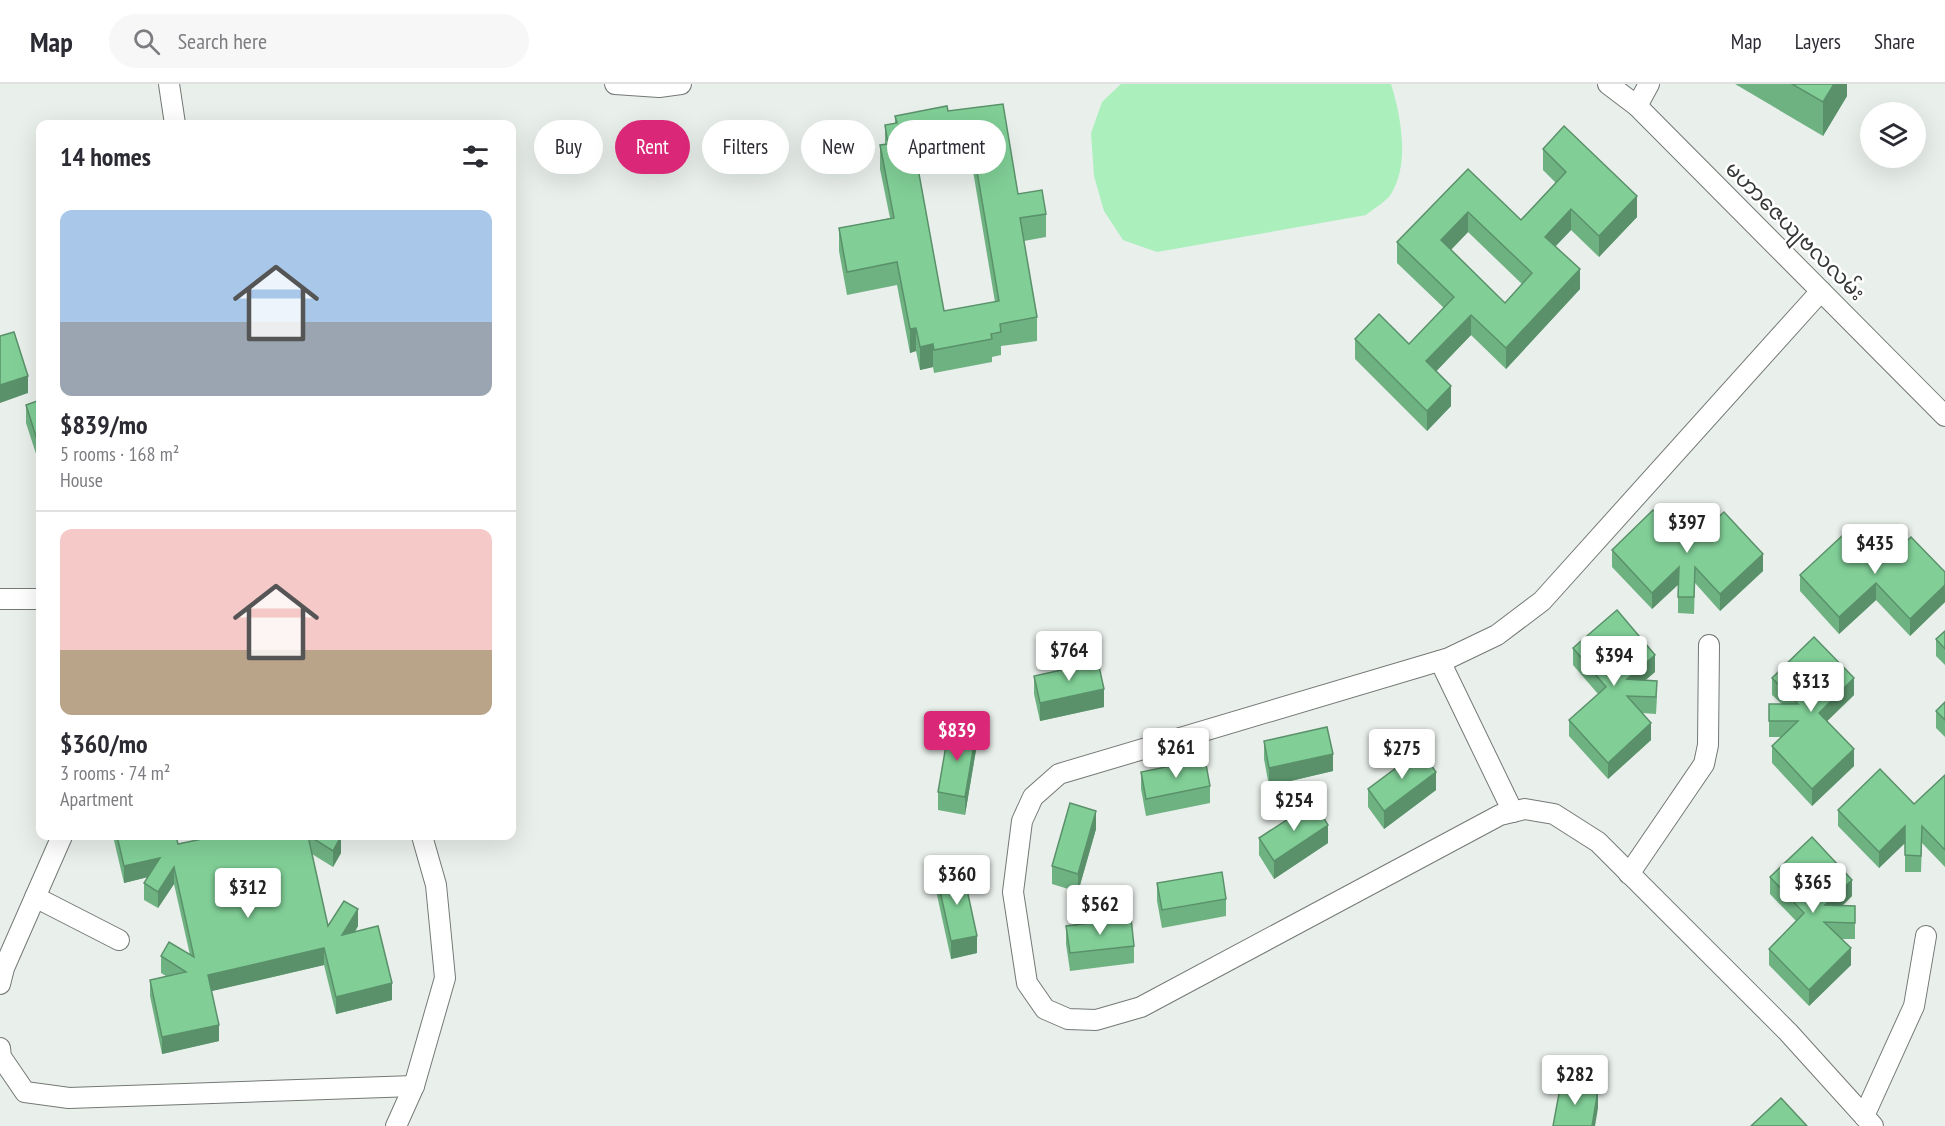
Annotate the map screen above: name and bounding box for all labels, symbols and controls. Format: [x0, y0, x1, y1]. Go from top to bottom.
search box [109, 14, 529, 68]
text: Map [30, 23, 73, 60]
icon: search [130, 25, 163, 58]
text: Search here [178, 27, 267, 55]
text: Map [1731, 28, 1762, 55]
text: Layers [1795, 28, 1841, 55]
text: Share [1874, 28, 1915, 55]
map controls [1860, 102, 1926, 168]
button: layers [1860, 102, 1926, 168]
chip: Buy [534, 120, 603, 174]
chip: Rent [615, 120, 690, 174]
chip: Filters [702, 120, 789, 174]
chip: New [801, 120, 875, 174]
chip: Apartment [887, 120, 1006, 174]
text: 14 homes [60, 140, 151, 173]
icon: filters [459, 140, 492, 173]
street label: မဟာဇေယျဗလလမ်း [1716, 154, 1872, 310]
icon: home [222, 249, 330, 357]
text: $839/mo [60, 408, 148, 441]
text: 5 rooms · 168 m² [60, 441, 179, 467]
text: House [60, 467, 103, 493]
pin: $397 [1651, 503, 1723, 554]
text: $397 [1668, 509, 1706, 535]
pin: $435 [1839, 524, 1911, 575]
text: $435 [1856, 530, 1894, 556]
icon: home [222, 568, 330, 676]
pin: $764 [1033, 631, 1105, 682]
pin: $394 [1578, 636, 1650, 687]
text: $764 [1050, 637, 1088, 663]
text: $394 [1595, 642, 1633, 668]
pin: $313 [1775, 662, 1847, 713]
text: $313 [1792, 668, 1830, 694]
pin: $839 [921, 711, 993, 762]
text: $839 [938, 717, 976, 743]
text: $360/mo [60, 727, 148, 760]
pin: $261 [1140, 728, 1212, 779]
pin: $275 [1366, 729, 1438, 780]
text: $261 [1157, 734, 1195, 760]
text: $275 [1383, 735, 1421, 761]
text: 3 rooms · 74 m² [60, 760, 170, 786]
pin: $254 [1258, 781, 1330, 832]
text: Apartment [60, 786, 133, 812]
text: $254 [1275, 787, 1313, 813]
pin: $360 [921, 855, 993, 906]
text: $360 [938, 861, 976, 887]
pin: $365 [1777, 863, 1849, 914]
pin: $312 [212, 868, 284, 919]
text: $365 [1794, 869, 1832, 895]
text: $312 [229, 874, 267, 900]
pin: $562 [1064, 885, 1136, 936]
text: $562 [1081, 891, 1119, 917]
pin: $282 [1539, 1055, 1611, 1106]
text: $282 [1556, 1061, 1594, 1087]

